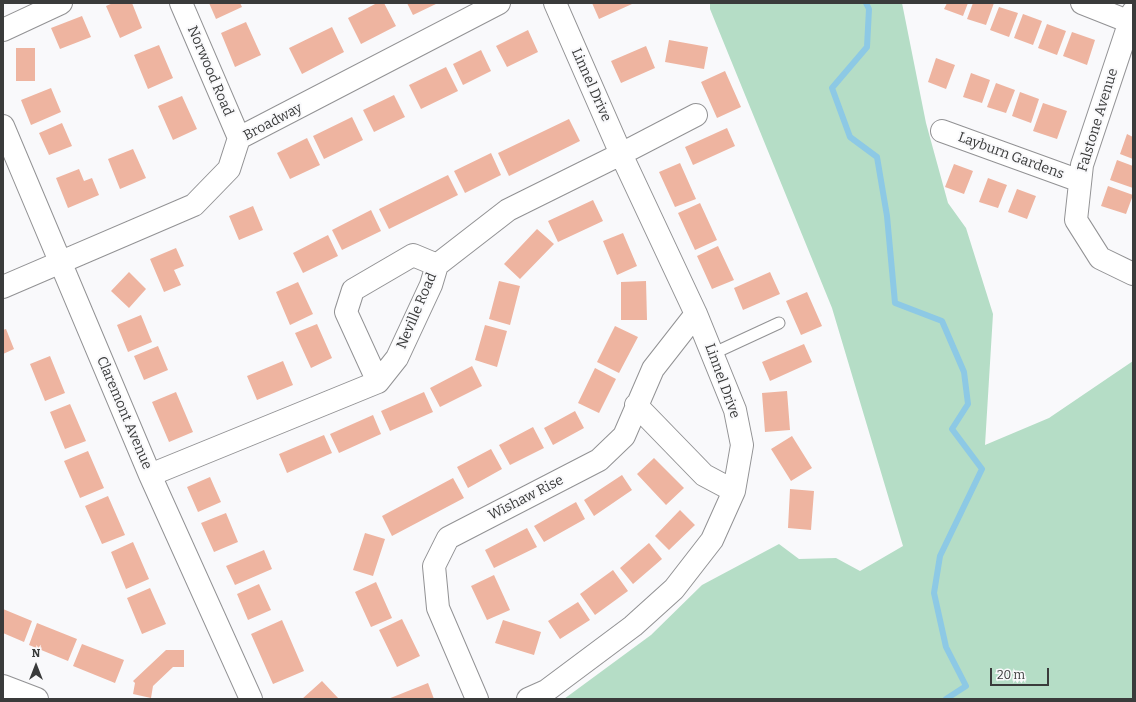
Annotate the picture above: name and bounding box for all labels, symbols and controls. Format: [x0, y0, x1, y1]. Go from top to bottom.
street label: Norwood Road [183, 23, 237, 119]
street label: Linnel Drive [567, 46, 615, 124]
street label: Falstone Avenue [1074, 66, 1122, 174]
street label: Broadway [241, 100, 305, 144]
street label: Layburn Gardens [956, 129, 1066, 183]
street label: Neville Road [393, 270, 441, 352]
street label: Linnel Drive [701, 341, 743, 421]
street label: Claremont Avenue [93, 354, 155, 472]
street label: Wishaw Rise [486, 472, 566, 524]
north arrow [16, 646, 56, 686]
text: N [32, 647, 40, 660]
scale bar [992, 660, 1051, 686]
text: 20 m [997, 668, 1025, 682]

